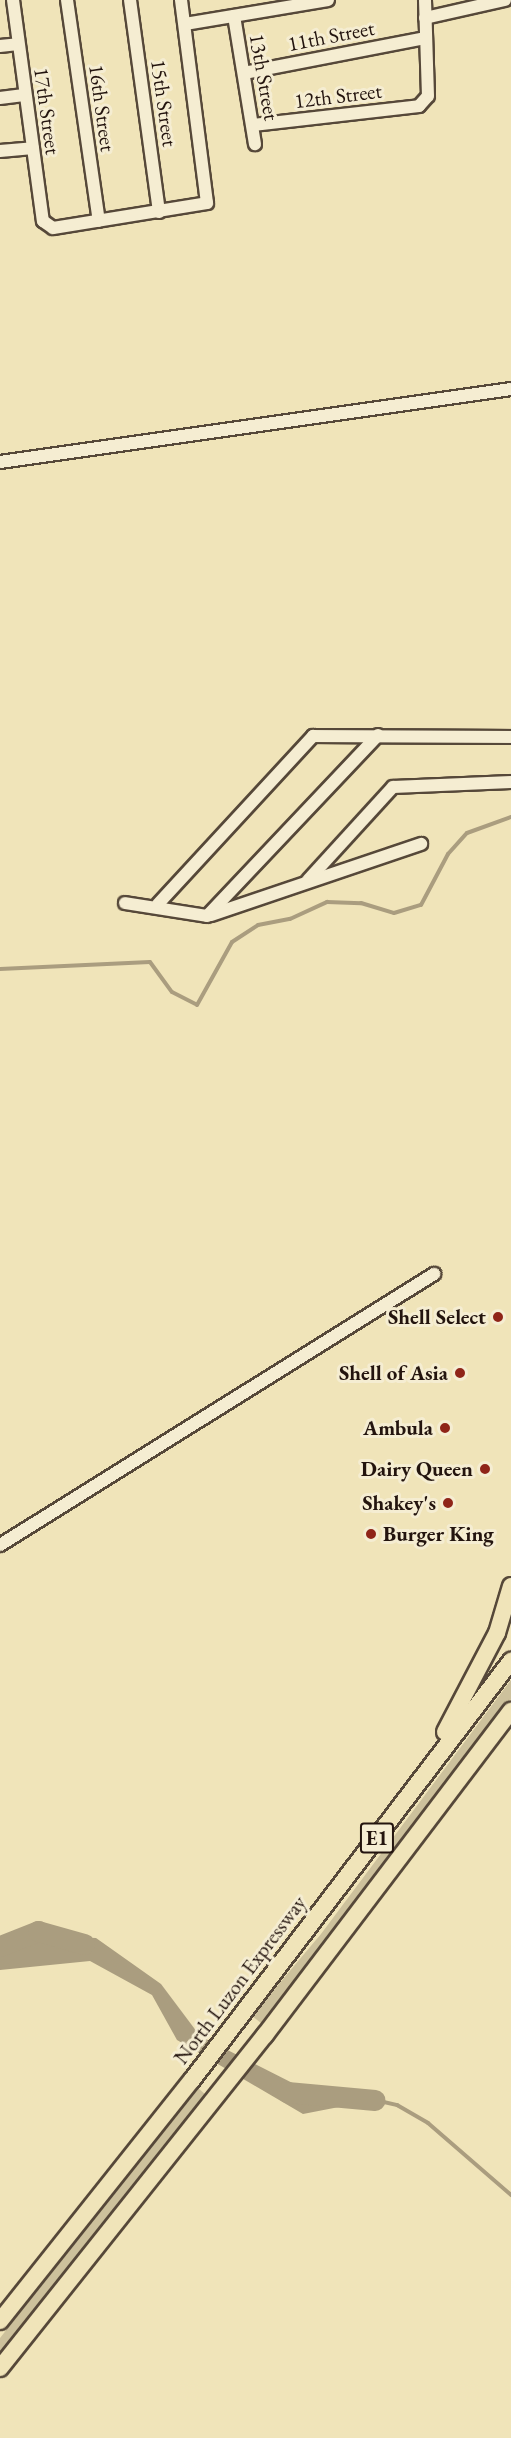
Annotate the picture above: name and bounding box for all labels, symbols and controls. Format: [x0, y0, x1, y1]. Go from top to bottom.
street label: 11th Street [285, 15, 377, 57]
street label: 13th Street [244, 32, 284, 122]
street label: 15th Street [145, 58, 183, 148]
street label: 16th Street [83, 63, 121, 153]
street label: 17th Street [28, 66, 66, 156]
street label: 12th Street [293, 78, 383, 114]
place label: Shell Select [388, 1304, 486, 1330]
marker: Shell Select [491, 1310, 505, 1324]
place label: Shell of Asia [339, 1360, 448, 1386]
marker: Shell of Asia [453, 1366, 467, 1380]
place label: Ambula [363, 1415, 433, 1441]
marker: Ambula [438, 1421, 452, 1435]
place label: Dairy Queen [361, 1456, 473, 1482]
marker: Dairy Queen [478, 1462, 492, 1476]
place label: Shakey's [362, 1490, 436, 1516]
marker: Shakey's [441, 1496, 455, 1510]
place label: Burger King [383, 1521, 494, 1547]
marker: Burger King [364, 1527, 378, 1541]
road number: E1 [359, 1821, 395, 1855]
street label: North Luzon Expressway [168, 1891, 312, 2069]

